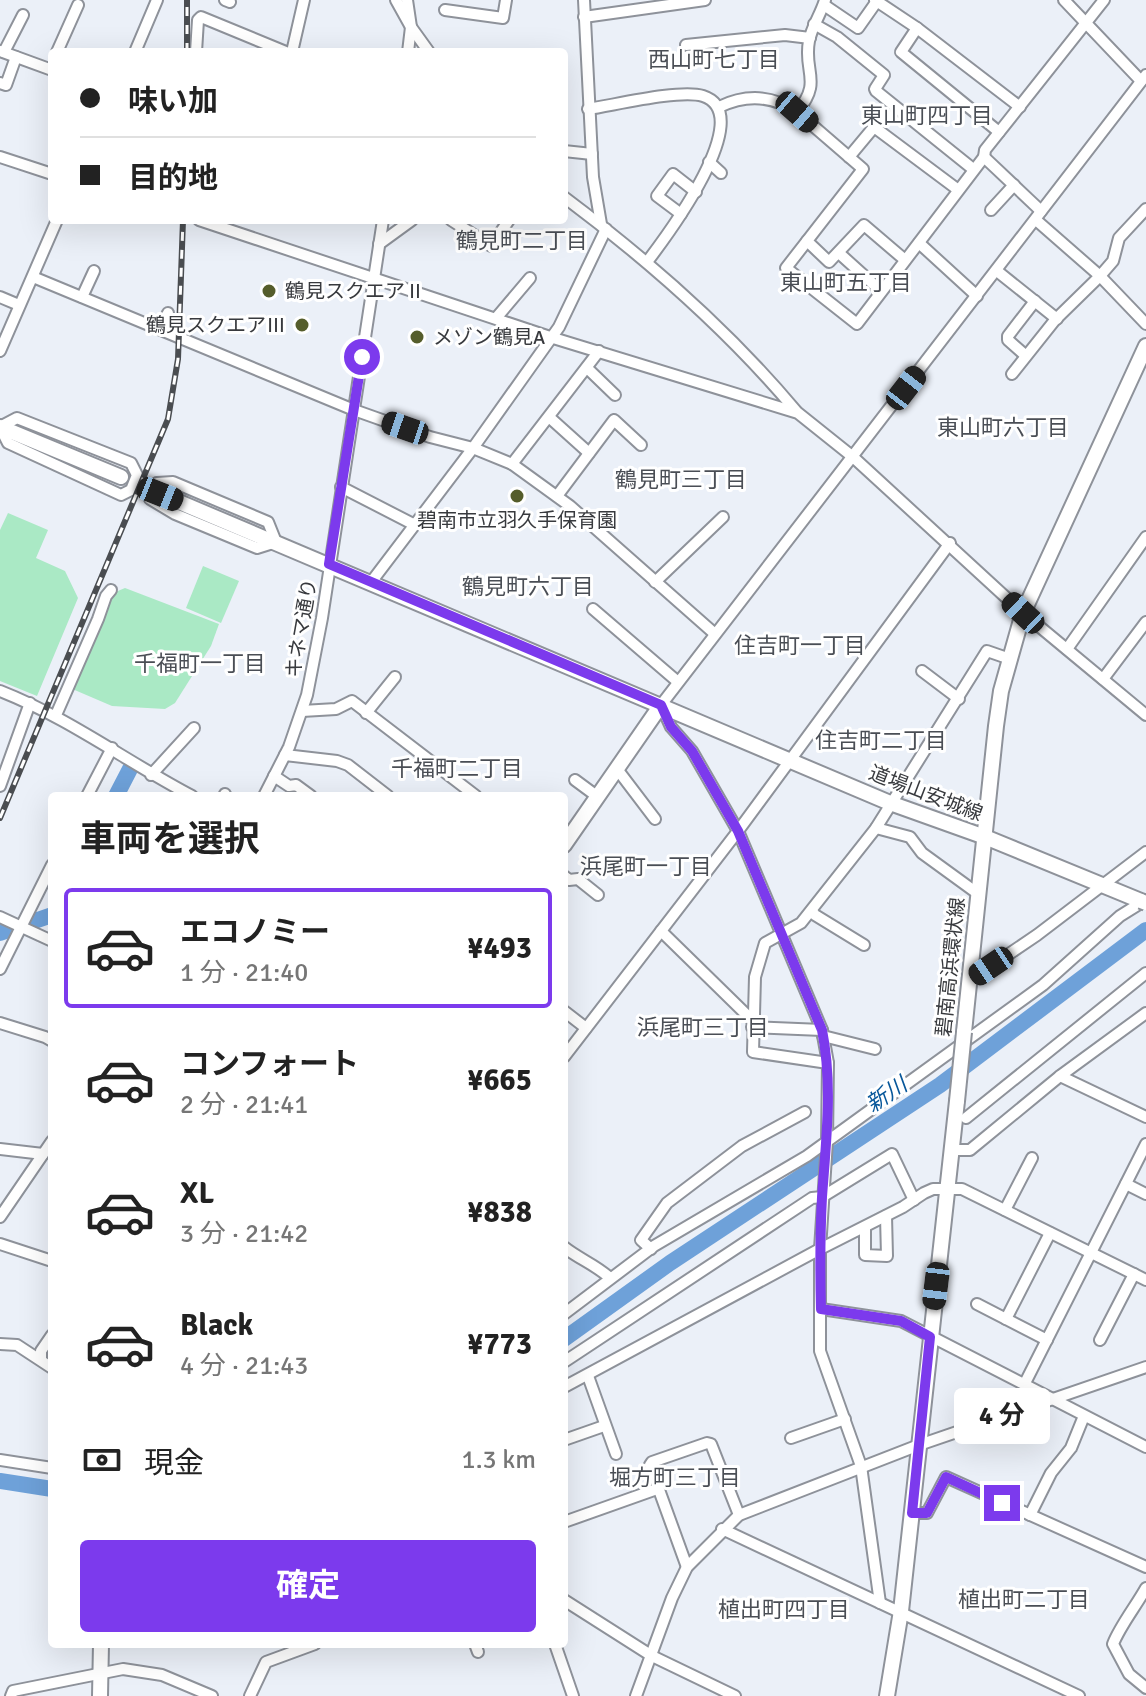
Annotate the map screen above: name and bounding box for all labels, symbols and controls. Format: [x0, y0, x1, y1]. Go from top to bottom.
district label: 西山町七丁目 [648, 46, 780, 73]
text: 味い加 [128, 83, 218, 120]
car [771, 87, 823, 137]
district label: 東山町四丁目 [861, 102, 993, 129]
text: 目的地 [128, 160, 218, 197]
district label: 鶴見町二丁目 [456, 227, 588, 254]
district label: 東山町五丁目 [780, 269, 912, 296]
place label: 鶴見スクエアⅡ [285, 279, 425, 304]
marker: 鶴見スクエアⅡ [260, 282, 278, 300]
place label: 鶴見スクエアⅢ [146, 313, 286, 338]
marker: 鶴見スクエアⅢ [293, 316, 311, 334]
place label: メゾン鶴見A [433, 325, 545, 350]
marker: メゾン鶴見A [408, 328, 426, 346]
route start [344, 339, 380, 375]
car [882, 362, 930, 414]
car [378, 409, 432, 447]
district label: 東山町六丁目 [937, 414, 1069, 441]
district label: 鶴見町三丁目 [615, 466, 747, 493]
car [133, 474, 187, 514]
marker: 碧南市立羽久手保育園 [508, 487, 526, 505]
place label: 碧南市立羽久手保育園 [417, 508, 617, 533]
district label: 鶴見町六丁目 [462, 573, 594, 600]
street label: キネマ通り [280, 577, 322, 679]
car [997, 588, 1049, 638]
district label: 住吉町一丁目 [734, 632, 866, 659]
district label: 千福町一丁目 [134, 650, 266, 677]
district label: 住吉町二丁目 [815, 727, 947, 754]
district label: 千福町二丁目 [391, 755, 523, 782]
street label: 道場山安城線 [865, 760, 986, 827]
text: 車両を選択 [80, 817, 260, 862]
district label: 浜尾町一丁目 [580, 853, 712, 880]
street label: 碧南高浜環状線 [931, 896, 970, 1038]
icon: car [84, 912, 156, 984]
text: エコノミー [180, 914, 330, 951]
text: ¥493 [467, 930, 532, 967]
car [964, 943, 1018, 989]
text: 1 分 · 21:40 [180, 957, 308, 989]
district label: 浜尾町三丁目 [637, 1014, 769, 1041]
icon: car [84, 1044, 156, 1116]
text: コンフォート [180, 1046, 359, 1083]
text: ¥665 [467, 1062, 532, 1099]
water label: 新川 [860, 1070, 914, 1118]
text: 2 分 · 21:41 [180, 1089, 308, 1121]
text: XL [180, 1175, 214, 1212]
icon: car [84, 1176, 156, 1248]
text: ¥838 [467, 1194, 532, 1231]
text: 3 分 · 21:42 [180, 1218, 308, 1250]
car [921, 1261, 951, 1311]
text: Black [180, 1307, 253, 1344]
icon: car [84, 1308, 156, 1380]
text: ¥773 [467, 1326, 532, 1363]
text: 4 分 · 21:43 [180, 1350, 308, 1382]
callout: 4 分 [954, 1387, 1050, 1443]
text: 4 分 [979, 1400, 1025, 1432]
icon: cash [80, 1438, 124, 1482]
text: 1.3 km [462, 1444, 536, 1476]
text: 現金 [144, 1445, 204, 1482]
district label: 堀方町三丁目 [609, 1464, 741, 1491]
route end [984, 1485, 1020, 1521]
button: 確定 [80, 1540, 536, 1632]
district label: 植出町二丁目 [958, 1586, 1090, 1613]
district label: 植出町四丁目 [718, 1596, 850, 1623]

